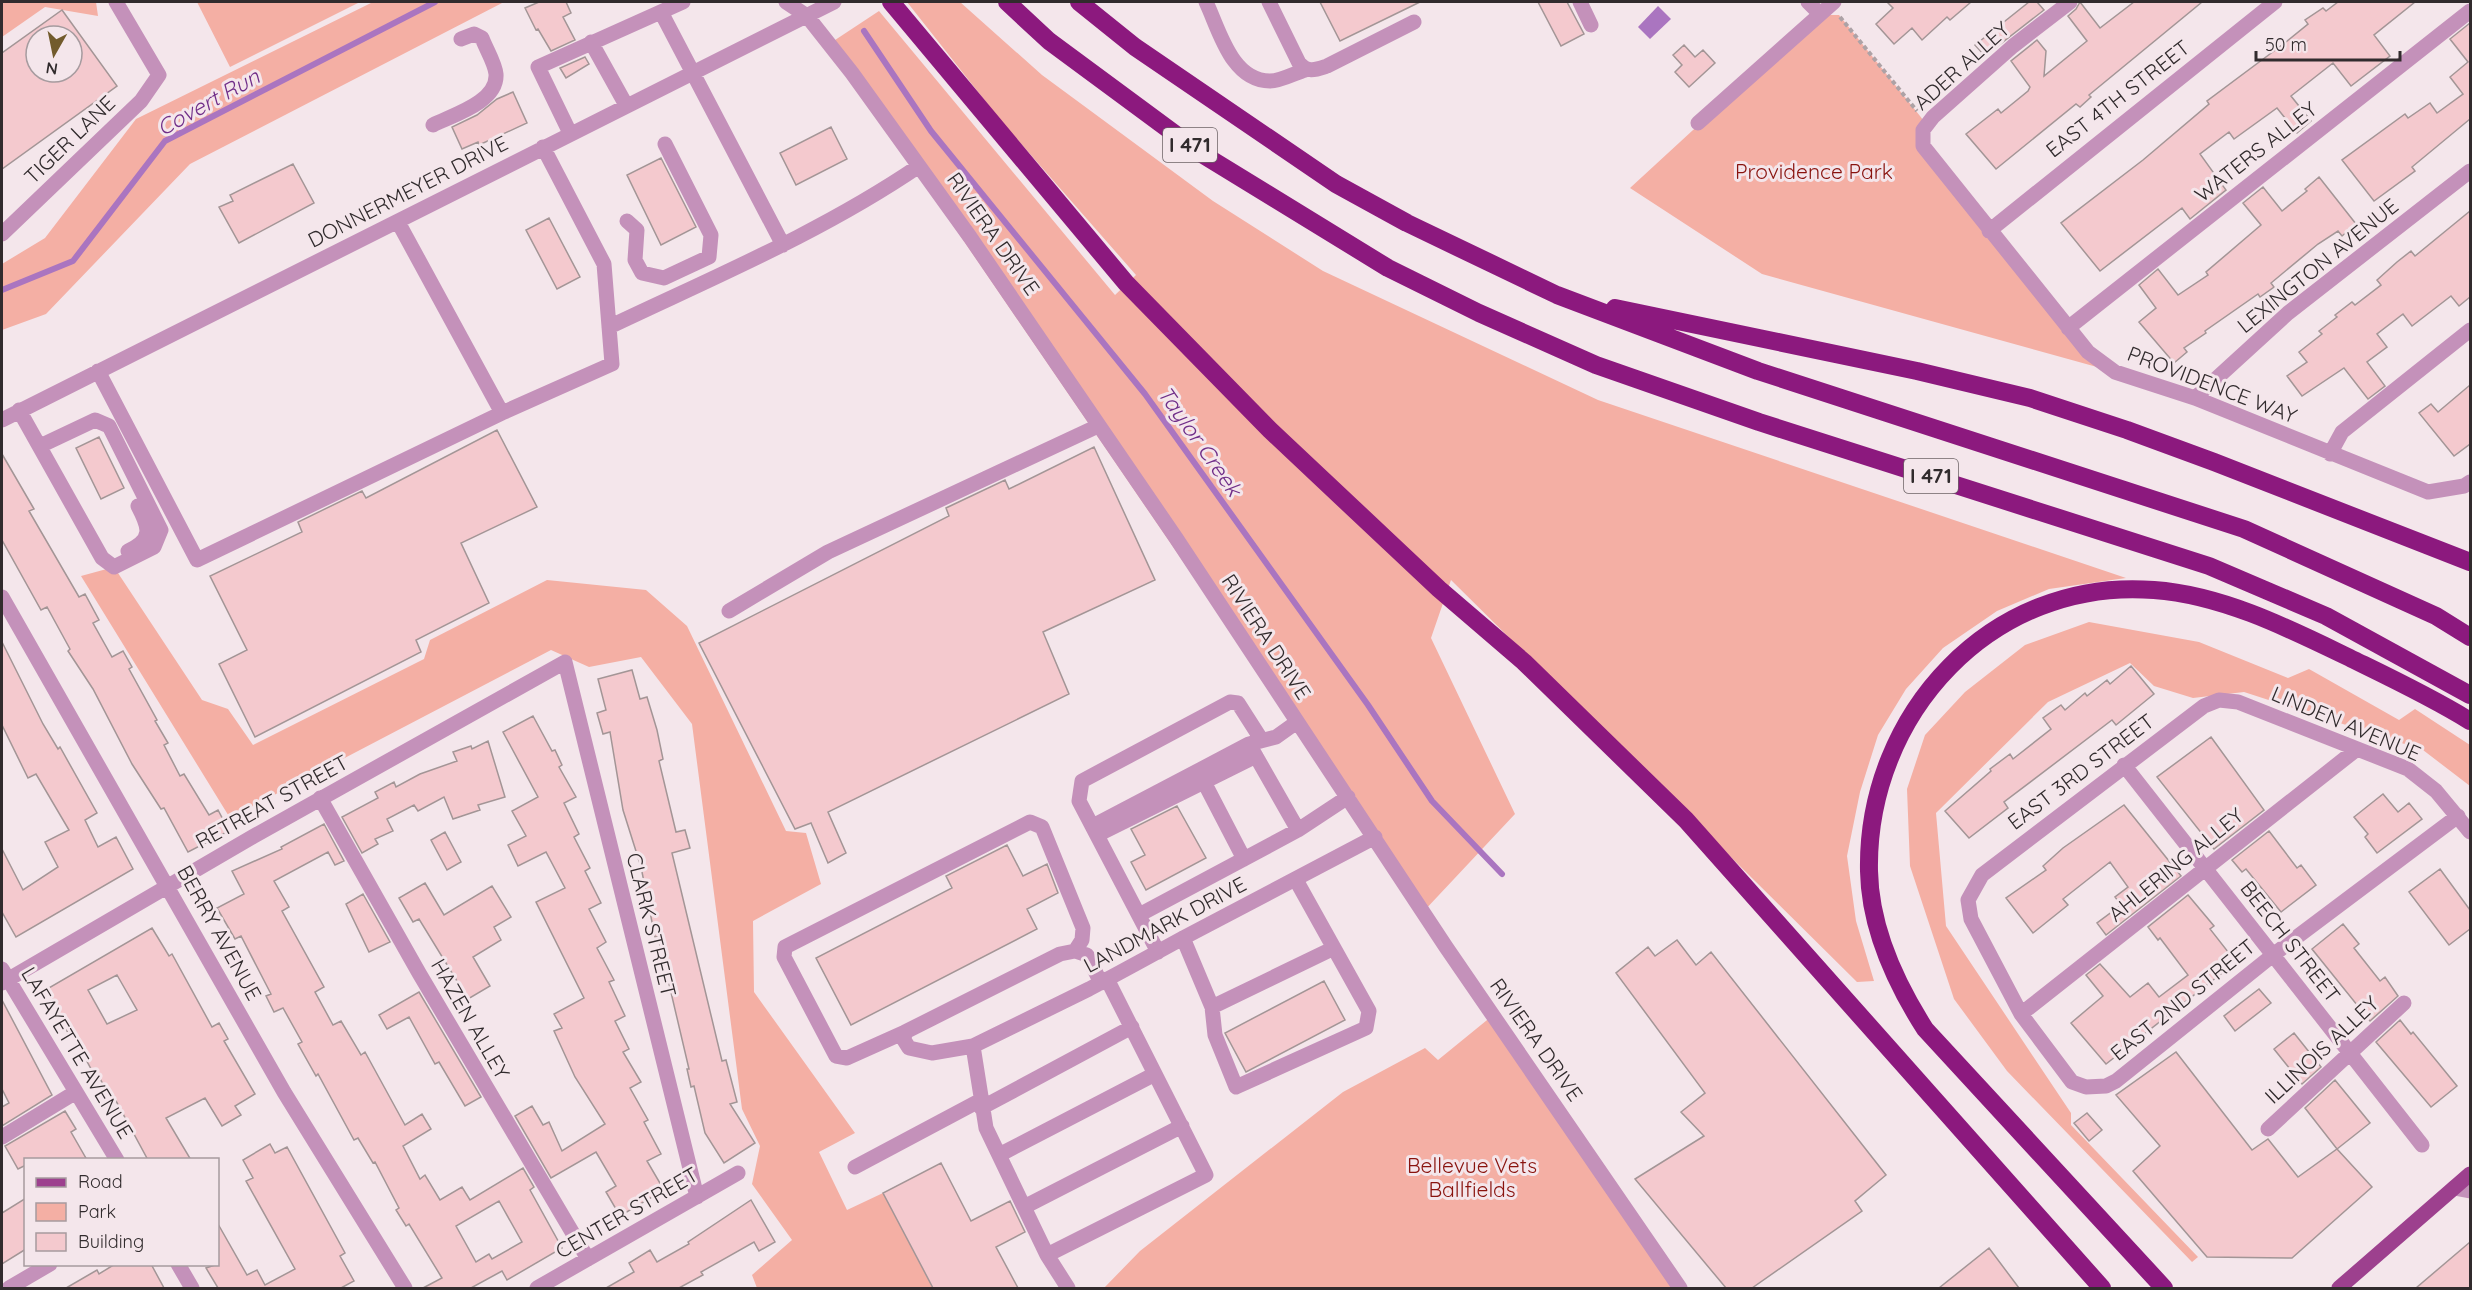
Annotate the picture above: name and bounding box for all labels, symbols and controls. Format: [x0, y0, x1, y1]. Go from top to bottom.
street label: ADER ALLEY [1908, 15, 2015, 115]
north arrow [24, 24, 84, 84]
scale bar [2256, 24, 2400, 62]
text: 50 m [2265, 33, 2307, 56]
street label: EAST 4TH STREET [2040, 34, 2195, 162]
text: N [44, 58, 59, 80]
water label: Covert Run [152, 62, 265, 142]
street label: TIGER LANE [18, 90, 120, 189]
street label: WATERS ALLEY [2189, 95, 2322, 207]
road number: I 471 [1163, 128, 1217, 162]
street label: DONNERMEYER DRIVE [303, 129, 512, 253]
park label: Providence Park [1735, 158, 1893, 184]
street label: RIVIERA DRIVE [942, 167, 1046, 300]
street label: LEXINGTON AVENUE [2232, 192, 2403, 338]
street label: PROVIDENCE WAY [2124, 340, 2301, 428]
water label: Taylor Creek [1152, 380, 1250, 503]
road number: I 471 [1904, 459, 1958, 493]
street label: RIVIERA DRIVE [1217, 569, 1317, 704]
street label: LINDEN AVENUE [2268, 680, 2425, 766]
street label: EAST 3RD STREET [2002, 708, 2159, 835]
street label: RETREAT STREET [191, 748, 352, 854]
street label: AHLERING ALLEY [2103, 802, 2248, 927]
street label: CLARK STREET [622, 850, 682, 999]
street label: BERRY AVENUE [172, 860, 268, 1005]
street label: LANDMARK DRIVE [1079, 870, 1250, 978]
street label: BEECH STREET [2235, 875, 2346, 1007]
street label: EAST 2ND STREET [2105, 933, 2260, 1066]
street label: HAZEN ALLEY [426, 954, 516, 1084]
street label: LAFAYETTE AVENUE [16, 962, 139, 1143]
street label: RIVIERA DRIVE [1485, 973, 1589, 1106]
street label: ILLINOIS ALLEY [2259, 990, 2384, 1109]
park label: Bellevue Vets Ballfields [1407, 1152, 1537, 1202]
legend [24, 1158, 219, 1266]
street label: CENTER STREET [551, 1161, 702, 1264]
text: Road [78, 1170, 123, 1193]
text: Park [78, 1200, 116, 1223]
text: Building [78, 1230, 144, 1253]

